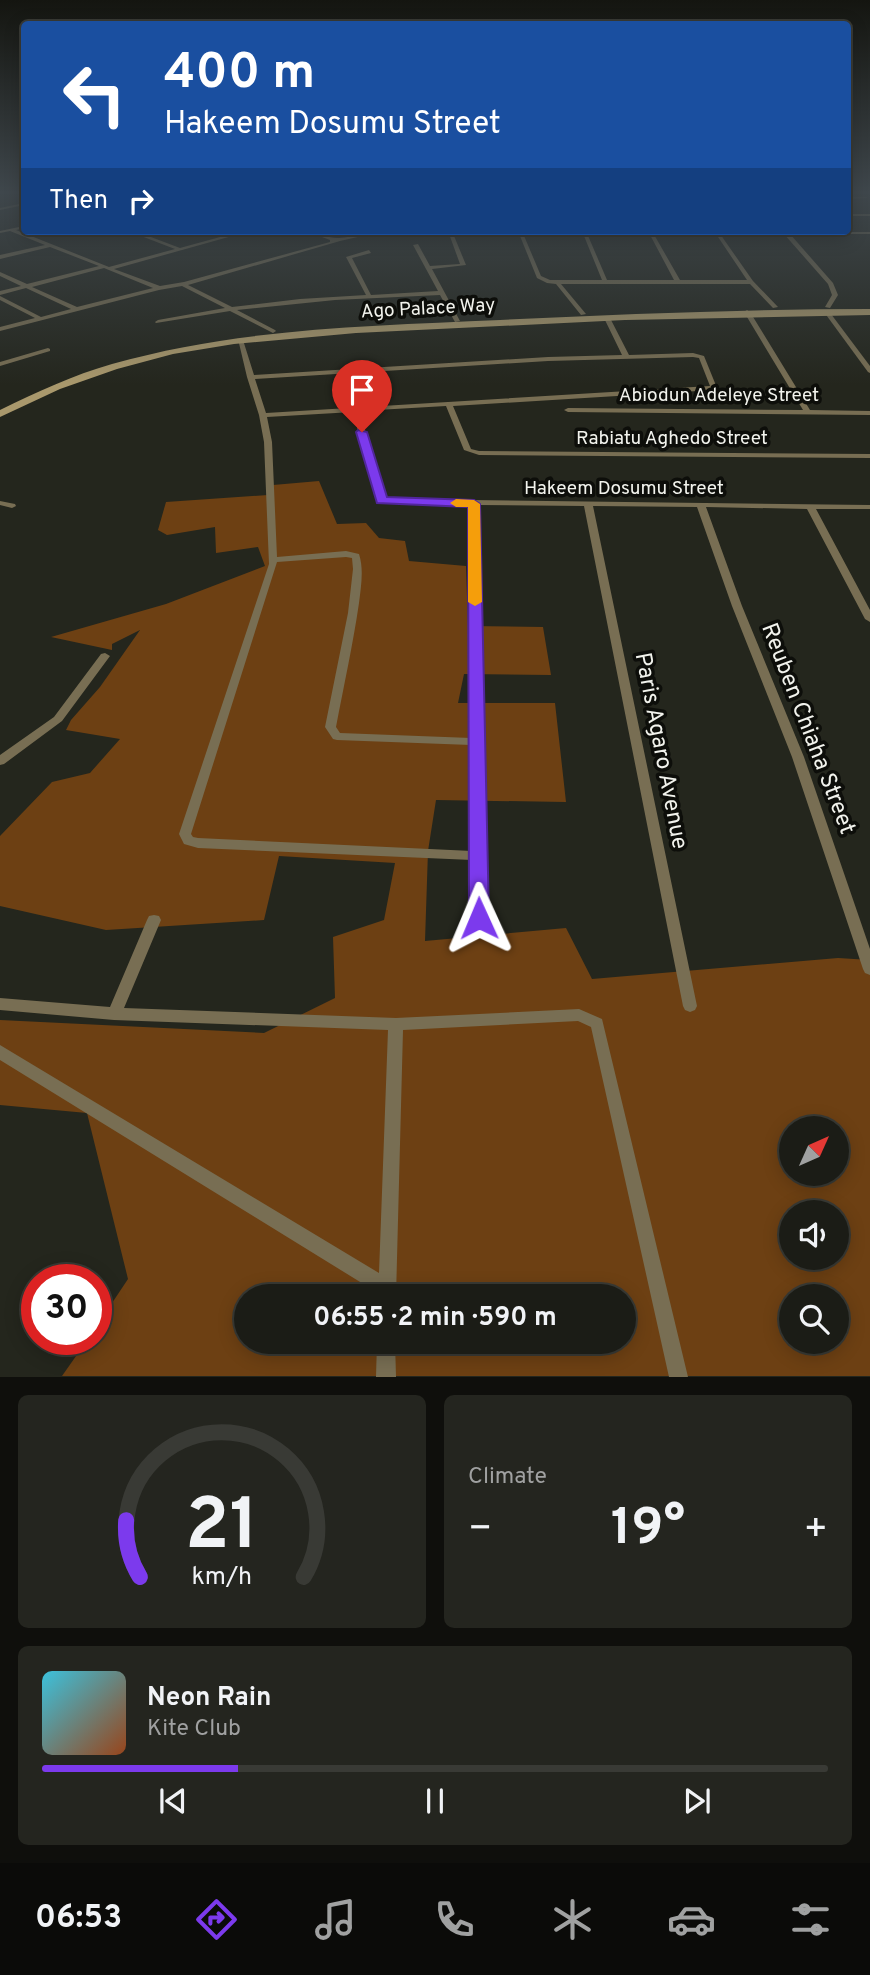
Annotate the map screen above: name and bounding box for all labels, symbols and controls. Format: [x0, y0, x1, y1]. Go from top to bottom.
text: 400 m [164, 44, 315, 106]
icon: left [49, 49, 140, 140]
text: Hakeem Dosumu Street [164, 105, 501, 145]
icon: right [122, 182, 160, 220]
text: Then [49, 185, 108, 218]
street label: Ago Palace Way [360, 293, 496, 325]
pin [332, 360, 392, 432]
icon: arrive [343, 371, 381, 409]
street label: Abiodun Adeleye Street [619, 384, 819, 408]
street label: Rabiatu Aghedo Street [576, 427, 768, 451]
street label: Hakeem Dosumu Street [524, 477, 724, 501]
street label: Reuben Chiaha Street [753, 619, 861, 839]
street label: Paris Agaro Avenue [627, 650, 693, 852]
position arrow [442, 881, 516, 955]
north arrow [779, 1116, 849, 1186]
map controls [779, 1116, 849, 1354]
button: sound [779, 1200, 849, 1270]
speed limit sign: 30 [21, 1264, 112, 1355]
button: search [779, 1284, 849, 1354]
text: 06:55 · 2 min · 590 m [313, 1302, 557, 1335]
text: Climate [468, 1463, 547, 1492]
text: 21 [185, 1484, 259, 1576]
text: 19° [611, 1497, 685, 1563]
text: − [468, 1506, 493, 1555]
text: + [803, 1506, 828, 1555]
text: km/h [192, 1562, 252, 1594]
text: Neon Rain [147, 1682, 272, 1715]
text: Kite Club [147, 1715, 241, 1744]
icon: previous [154, 1782, 192, 1820]
icon: pause [416, 1782, 454, 1820]
icon: next [678, 1782, 716, 1820]
icon: directions [192, 1895, 241, 1944]
icon: music [311, 1895, 360, 1944]
icon: phone [430, 1895, 479, 1944]
icon: climate [548, 1895, 597, 1944]
icon: car [667, 1895, 716, 1944]
icon: filters [786, 1895, 835, 1944]
text: 06:53 [35, 1899, 122, 1939]

